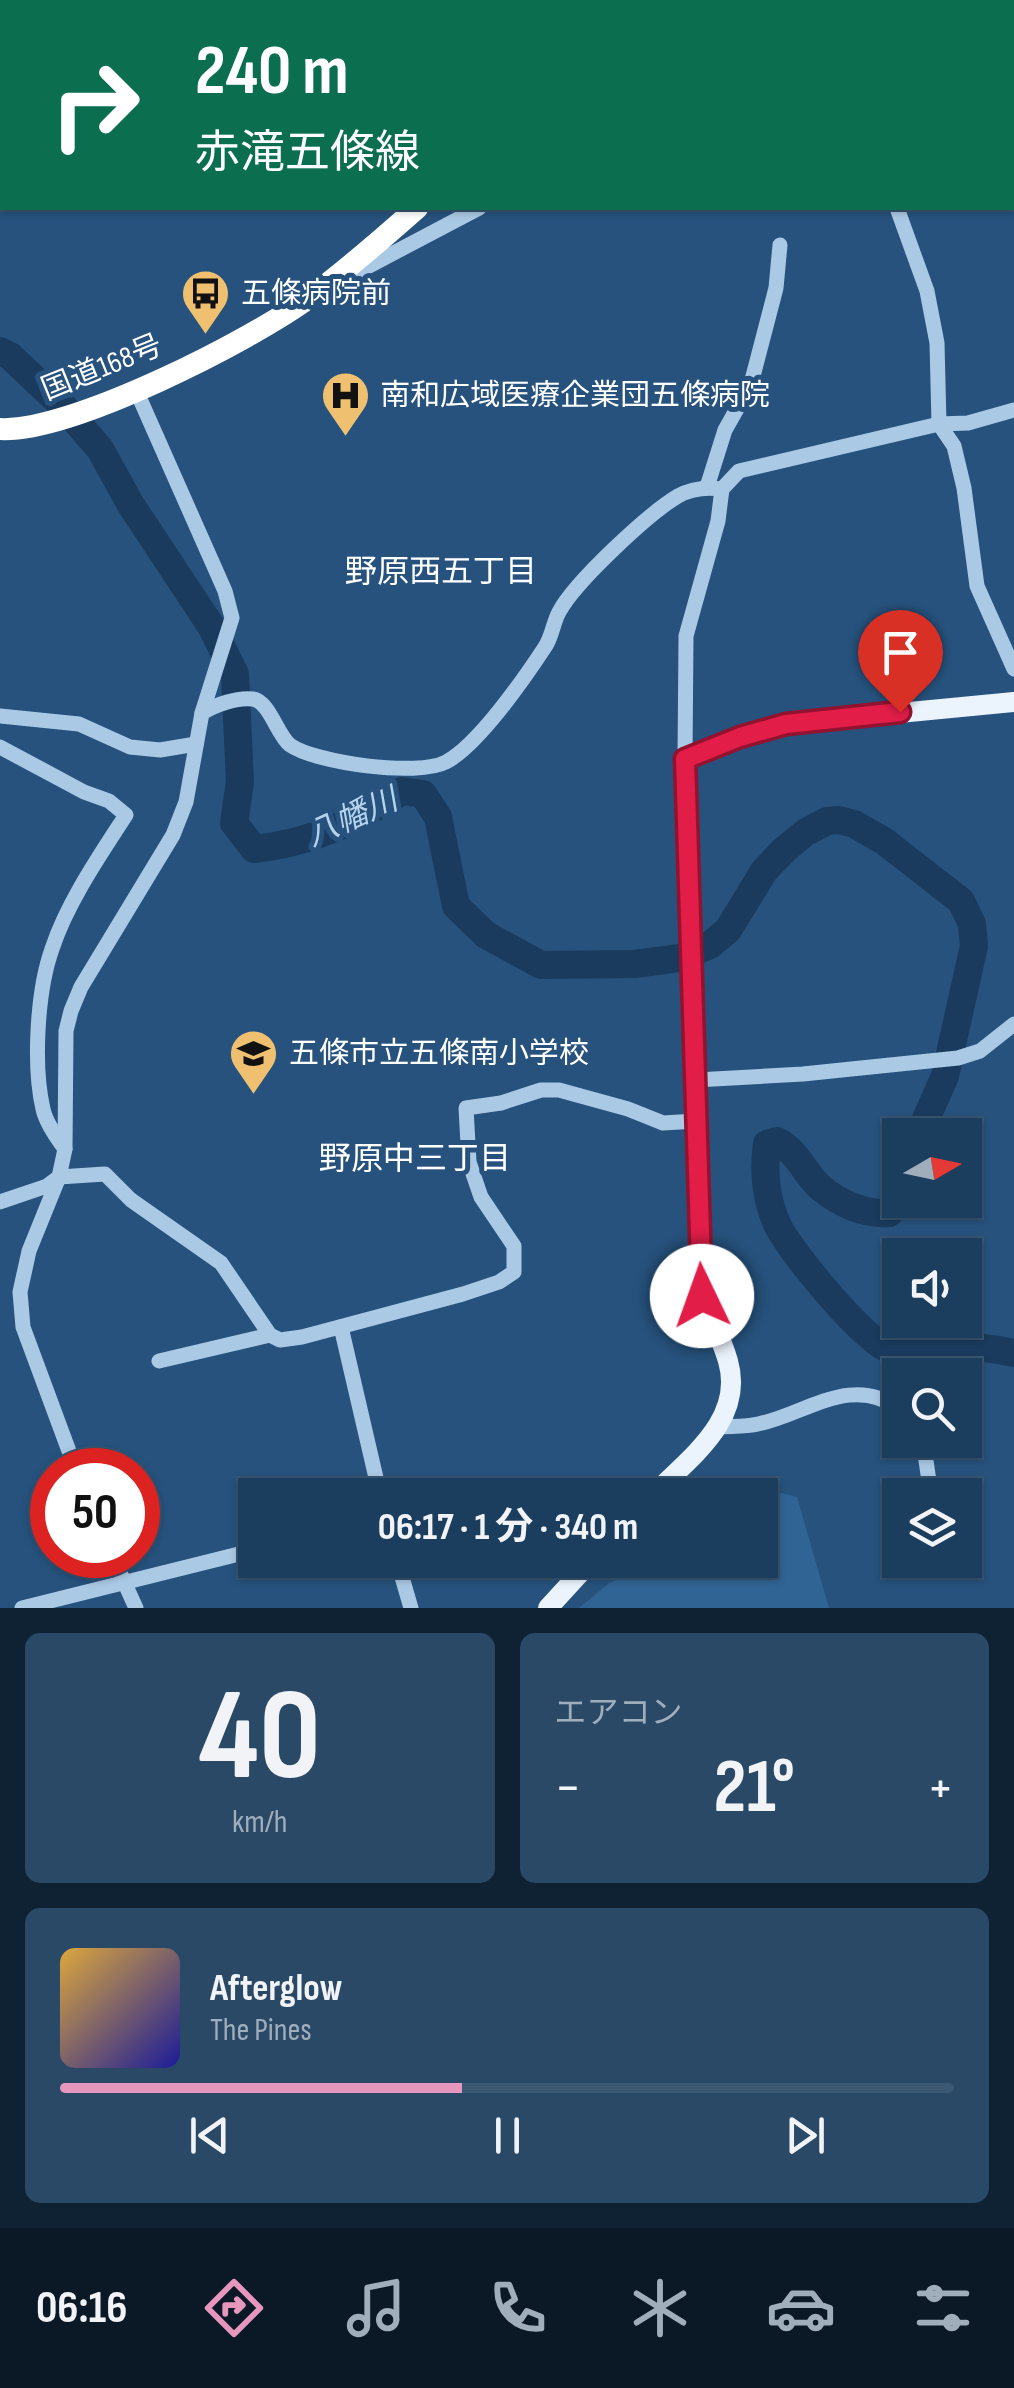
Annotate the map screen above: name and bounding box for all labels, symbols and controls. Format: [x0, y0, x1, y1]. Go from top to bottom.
text: 240 m [195, 30, 349, 114]
icon: right [30, 40, 160, 170]
text: 赤滝五條線 [195, 126, 420, 181]
bus stop icon: 五條病院前 [180, 268, 232, 336]
place label: 五條病院前 [241, 276, 391, 312]
street label: 国道168号 [36, 328, 168, 408]
hospital icon: 南和広域医療企業団五條病院 [319, 370, 371, 438]
place label: 南和広域医療企業団五條病院 [380, 378, 770, 414]
district label: 野原西五丁目 [345, 553, 537, 592]
pin [858, 610, 943, 713]
icon: arrive [873, 625, 928, 680]
water label: 八幡川 [300, 779, 407, 855]
school or university icon: 五條市立五條南小学校 [228, 1028, 280, 1096]
place label: 五條市立五條南小学校 [289, 1036, 589, 1072]
north arrow [882, 1118, 982, 1218]
map controls [882, 1118, 982, 1578]
district label: 野原中三丁目 [319, 1140, 511, 1179]
button: sound [882, 1238, 982, 1338]
position arrow [650, 1244, 754, 1348]
button: search [882, 1358, 982, 1458]
speed limit sign: 50 [30, 1448, 160, 1578]
button: layers [882, 1478, 982, 1578]
text: 06:17 · 1 分 · 340 m [378, 1505, 638, 1550]
text: 40 [199, 1660, 321, 1816]
text: エアコン [555, 1694, 683, 1733]
text: 21° [714, 1743, 795, 1834]
text: − [555, 1755, 581, 1822]
text: + [927, 1755, 954, 1822]
text: km/h [232, 1803, 287, 1842]
text: Afterglow [210, 1966, 343, 2011]
text: The Pines [210, 2011, 312, 2050]
icon: previous [182, 2108, 237, 2163]
icon: pause [480, 2108, 535, 2163]
icon: next [778, 2108, 833, 2163]
icon: directions [199, 2273, 269, 2343]
icon: music [341, 2273, 411, 2343]
icon: phone [483, 2273, 553, 2343]
icon: climate [625, 2273, 695, 2343]
icon: car [766, 2273, 836, 2343]
icon: filters [908, 2273, 978, 2343]
text: 06:16 [36, 2281, 127, 2336]

